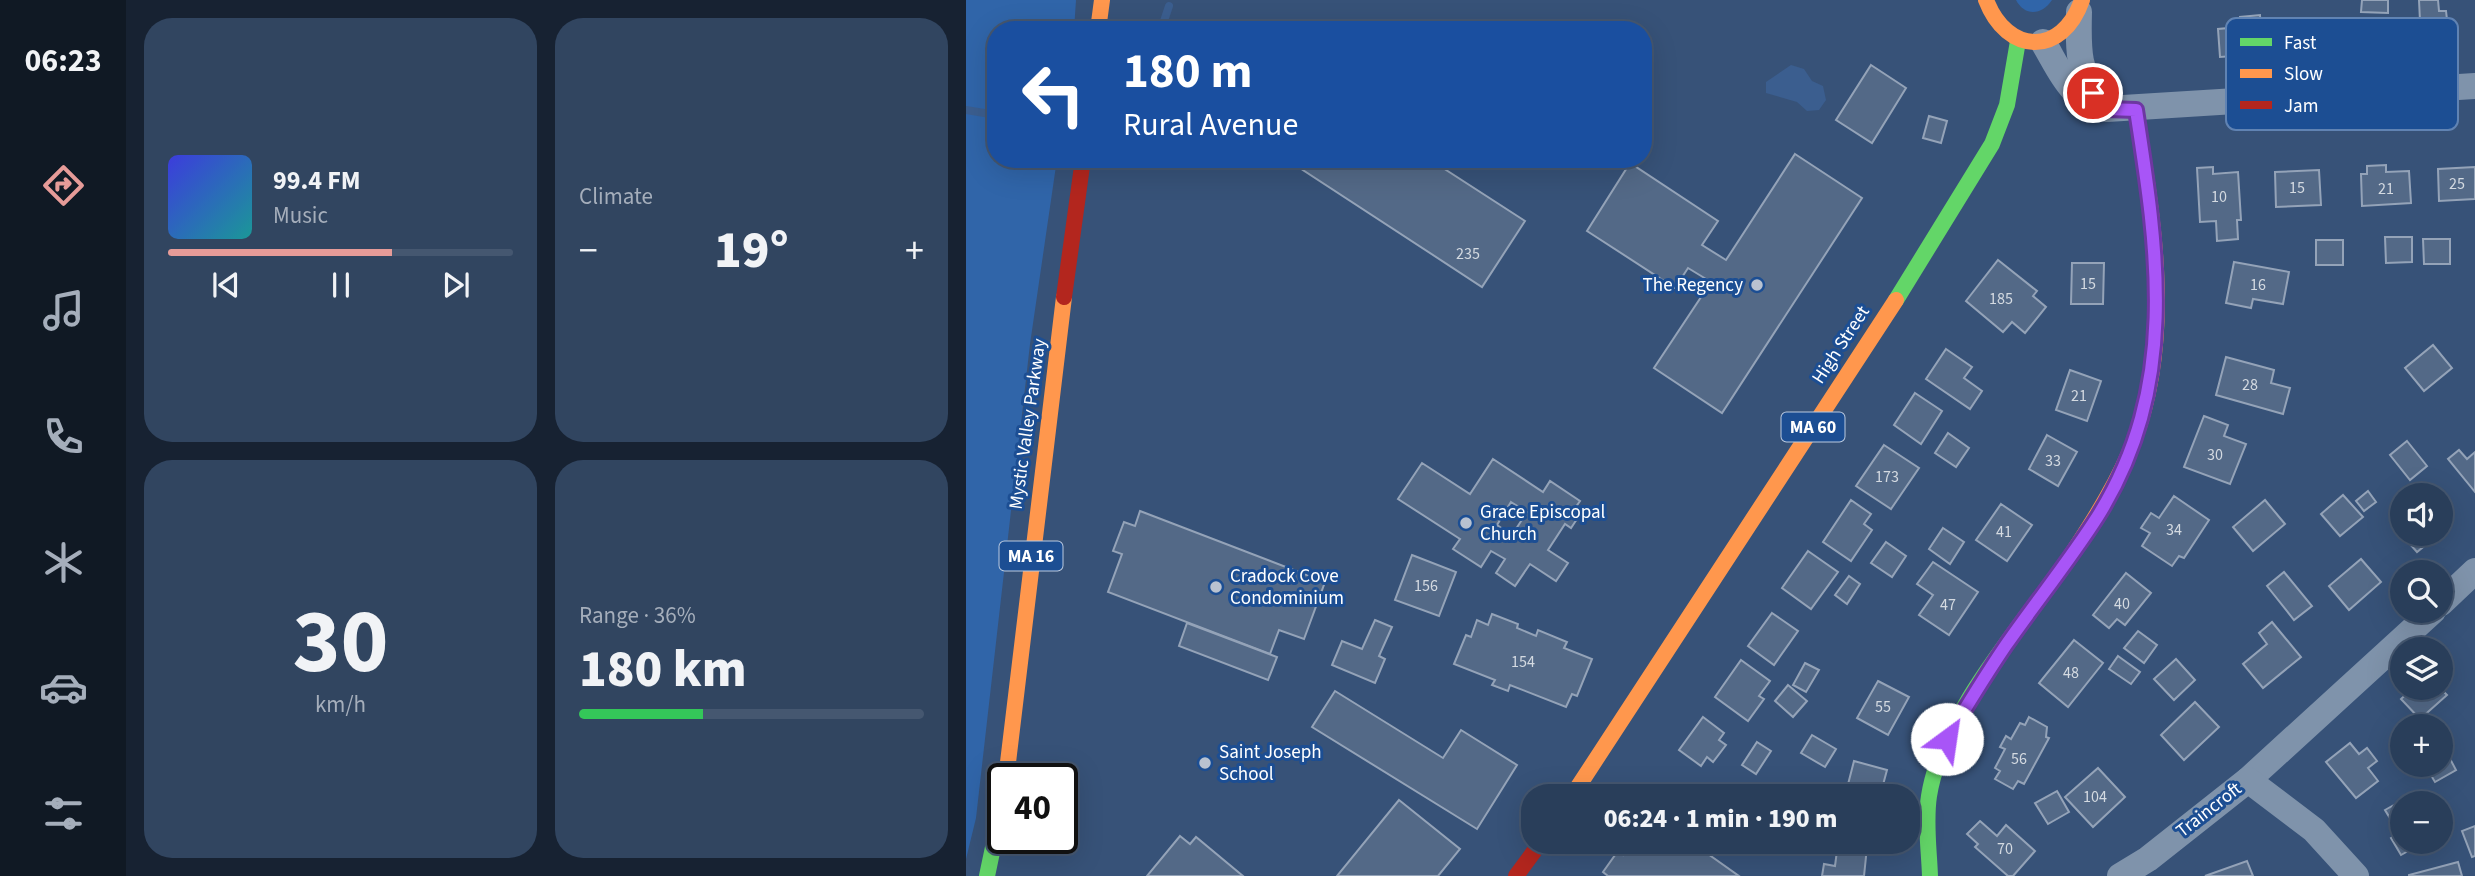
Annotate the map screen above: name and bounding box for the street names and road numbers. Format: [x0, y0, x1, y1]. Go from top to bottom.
street label: High Street [1806, 300, 1877, 389]
street label: Mystic Valley Parkway [1003, 337, 1053, 511]
road number: MA 60 [1782, 412, 1844, 442]
road number: MA 16 [1000, 542, 1062, 570]
street label: Traincroft [2170, 775, 2248, 844]

